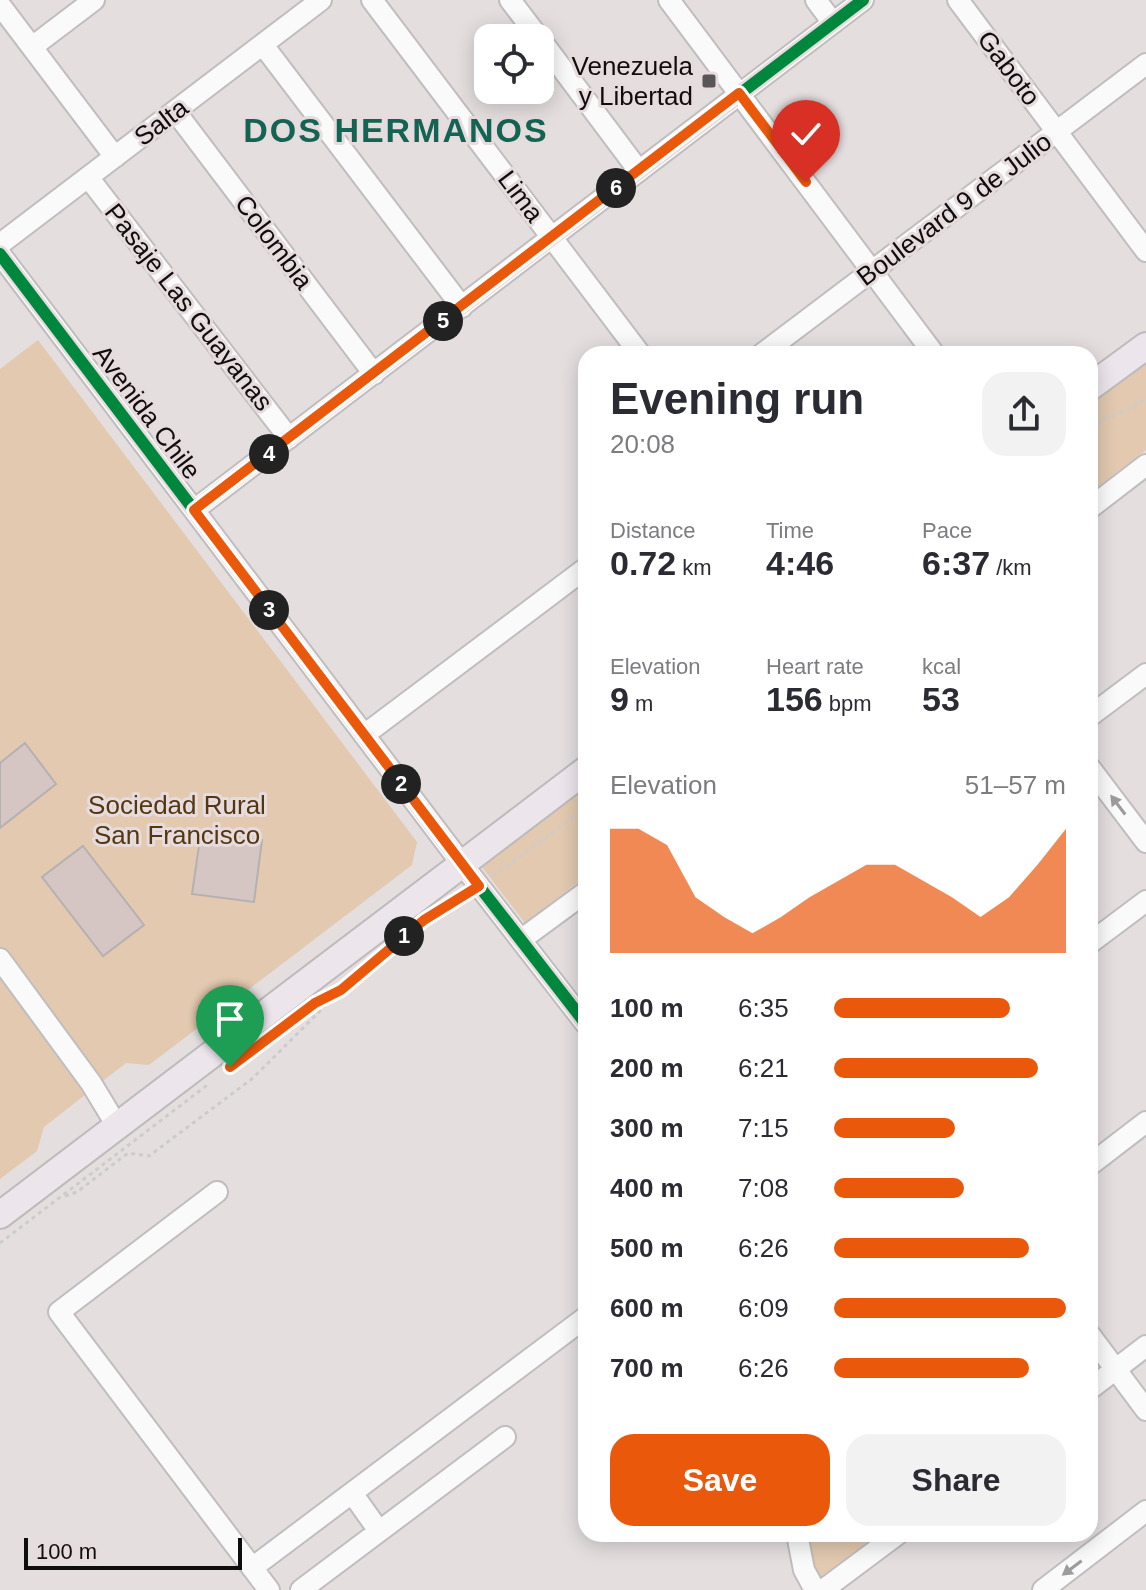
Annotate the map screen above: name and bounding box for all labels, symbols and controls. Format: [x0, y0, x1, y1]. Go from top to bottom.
map controls [474, 24, 554, 104]
button: locate [474, 24, 554, 104]
street label: Gaboto [971, 25, 1047, 111]
place label: Venezuela y Libertad [572, 51, 694, 111]
marker: Venezuela y Libertad [700, 72, 718, 90]
street label: Salta [128, 92, 194, 152]
pin [772, 100, 840, 182]
district label: DOS HERMANOS [243, 111, 549, 149]
icon: check [784, 112, 828, 156]
street label: Boulevard 9 de Julio [851, 126, 1057, 292]
street label: Lima [492, 164, 550, 228]
pin: 6 [596, 168, 636, 208]
text: 6 [610, 175, 622, 200]
street label: Colombia [229, 189, 319, 295]
street label: Pasaje Las Guayanas [99, 198, 279, 416]
pin: 5 [423, 301, 463, 341]
text: 5 [437, 308, 449, 333]
street label: Avenida Chile [87, 339, 207, 485]
button: share [982, 372, 1066, 456]
text: Evening run [610, 374, 864, 423]
text: 20:08 [610, 429, 675, 459]
pin: 4 [249, 434, 289, 474]
text: 4 [263, 441, 275, 466]
text: Distance [610, 518, 696, 543]
text: Time [766, 518, 814, 543]
text: Pace [922, 518, 972, 543]
text: 0.72 [610, 544, 676, 582]
text: 4:46 [766, 544, 834, 582]
text: 6:37 [922, 544, 990, 582]
text: km [676, 555, 712, 580]
text: /km [990, 555, 1032, 580]
pin: 3 [249, 590, 289, 630]
text: 3 [263, 597, 275, 622]
text: Elevation [610, 654, 701, 679]
text: Heart rate [766, 654, 864, 679]
text: kcal [922, 654, 961, 679]
text: 9 [610, 680, 629, 718]
text: 156 [766, 680, 823, 718]
text: 53 [922, 680, 960, 718]
text: m [629, 691, 653, 716]
text: bpm [823, 691, 872, 716]
pin: 2 [381, 764, 421, 804]
text: Elevation [610, 770, 717, 800]
text: 51–57 m [965, 770, 1066, 800]
text: 2 [395, 771, 407, 796]
park label: Sociedad Rural San Francisco [88, 790, 266, 850]
one-way arrow [1110, 794, 1126, 816]
pin: 1 [384, 916, 424, 956]
text: 1 [398, 923, 410, 948]
pin [196, 985, 264, 1067]
text: 100 m [610, 993, 684, 1023]
text: 6:35 [738, 993, 789, 1023]
icon: arrive [208, 997, 252, 1041]
text: 200 m [610, 1053, 684, 1083]
text: 6:21 [738, 1053, 789, 1083]
text: 300 m [610, 1113, 684, 1143]
text: 7:15 [738, 1113, 789, 1143]
text: 400 m [610, 1173, 684, 1203]
text: 7:08 [738, 1173, 789, 1203]
text: 500 m [610, 1233, 684, 1263]
text: 6:26 [738, 1233, 789, 1263]
text: 600 m [610, 1293, 684, 1323]
text: 6:09 [738, 1293, 789, 1323]
text: 700 m [610, 1353, 684, 1383]
text: 6:26 [738, 1353, 789, 1383]
button: Save [610, 1434, 830, 1526]
button: Share [846, 1434, 1066, 1526]
scale bar [24, 1534, 242, 1570]
text: 100 m [36, 1539, 97, 1564]
one-way arrow [1062, 1559, 1082, 1575]

